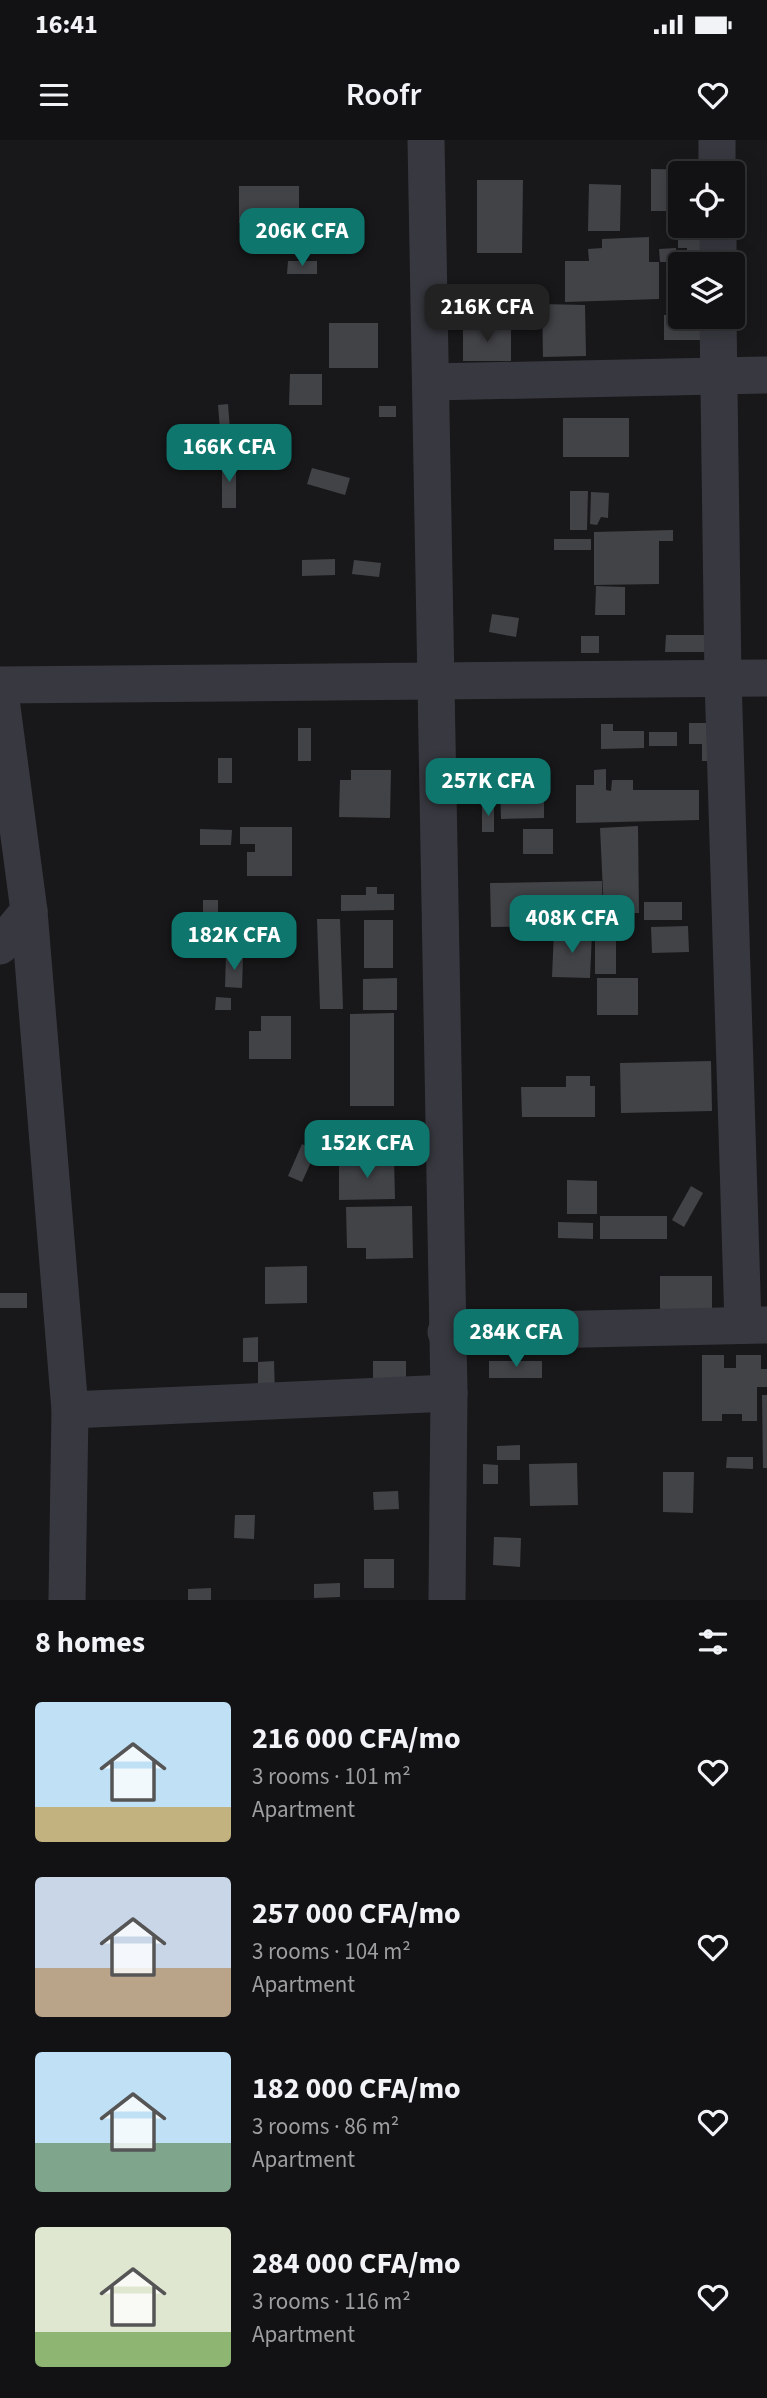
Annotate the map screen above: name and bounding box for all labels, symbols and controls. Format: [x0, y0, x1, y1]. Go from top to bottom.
text: 16:41 [35, 6, 98, 43]
text: Roofr [346, 72, 421, 118]
icon: menu [35, 76, 73, 114]
icon: heart [694, 76, 732, 114]
map controls [668, 161, 745, 329]
button: locate [668, 161, 745, 238]
pin: 206K CFA [230, 208, 374, 268]
text: 206K CFA [256, 214, 348, 247]
button: layers [668, 252, 745, 329]
pin: 216K CFA [415, 284, 559, 344]
text: 216K CFA [441, 290, 533, 323]
pin: 166K CFA [157, 424, 301, 484]
text: 166K CFA [183, 430, 275, 463]
pin: 257K CFA [416, 758, 560, 818]
text: 257K CFA [442, 764, 534, 797]
pin: 408K CFA [500, 896, 644, 955]
text: 408K CFA [526, 901, 618, 934]
pin: 182K CFA [162, 912, 306, 972]
text: 182K CFA [188, 918, 280, 951]
pin: 152K CFA [295, 1121, 439, 1180]
text: 152K CFA [321, 1126, 413, 1159]
pin: 284K CFA [444, 1310, 588, 1369]
text: 284K CFA [470, 1315, 562, 1348]
text: 8 homes [35, 1621, 145, 1664]
icon: filters [694, 1623, 732, 1661]
text: 216 000 CFA/mo [252, 1717, 461, 1760]
icon: home [91, 1730, 175, 1814]
icon: heart [694, 1753, 732, 1791]
text: 3 rooms · 101 m² [252, 1760, 411, 1793]
text: Apartment [252, 1793, 355, 1826]
text: 257 000 CFA/mo [252, 1892, 461, 1935]
icon: home [91, 1905, 175, 1989]
icon: heart [694, 1928, 732, 1966]
text: 3 rooms · 104 m² [252, 1935, 411, 1968]
text: Apartment [252, 1968, 355, 2001]
text: 182 000 CFA/mo [252, 2067, 461, 2110]
icon: home [91, 2080, 175, 2164]
icon: heart [694, 2103, 732, 2141]
text: 3 rooms · 86 m² [252, 2110, 399, 2143]
text: Apartment [252, 2143, 355, 2176]
text: 284 000 CFA/mo [252, 2242, 461, 2285]
icon: home [91, 2255, 175, 2339]
icon: heart [694, 2278, 732, 2316]
text: 3 rooms · 116 m² [252, 2285, 411, 2318]
text: Apartment [252, 2318, 355, 2351]

